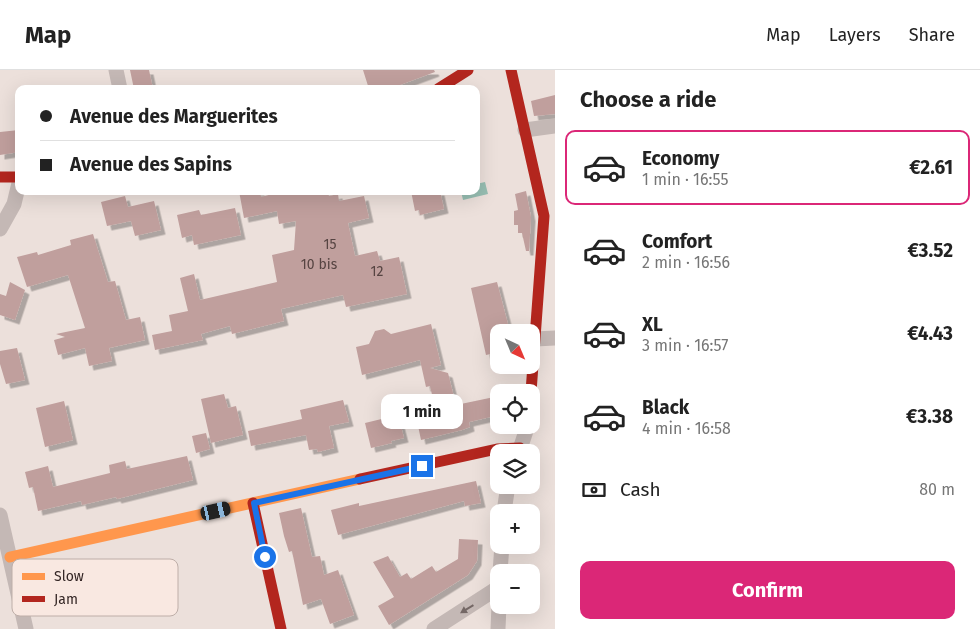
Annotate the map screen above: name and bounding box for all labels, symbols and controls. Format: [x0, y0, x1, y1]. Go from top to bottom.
text: Map [25, 21, 71, 49]
text: Map [766, 24, 801, 46]
text: Layers [829, 24, 881, 46]
text: Share [909, 24, 955, 46]
text: Choose a ride [580, 86, 716, 113]
text: Avenue des Marguerites [70, 105, 278, 128]
icon: car [582, 145, 627, 190]
text: Economy [642, 147, 719, 170]
text: Avenue des Sapins [70, 153, 232, 176]
text: €2.61 [909, 156, 953, 179]
text: 1 min · 16:55 [642, 170, 728, 189]
icon: car [582, 228, 627, 273]
text: Comfort [642, 230, 712, 253]
house number: 15 [323, 236, 337, 253]
text: €3.52 [907, 239, 953, 262]
text: 2 min · 16:56 [642, 253, 730, 272]
house number: 10 bis [301, 256, 338, 273]
house number: 12 [371, 263, 384, 280]
icon: car [582, 311, 627, 356]
text: XL [642, 313, 663, 336]
text: €4.43 [907, 322, 953, 345]
north arrow [490, 324, 540, 374]
map controls [490, 324, 540, 614]
text: 3 min · 16:57 [642, 336, 728, 355]
button: locate [490, 384, 540, 434]
callout: 1 min [381, 394, 463, 428]
icon: car [582, 394, 627, 439]
text: Black [642, 396, 689, 419]
text: 1 min [403, 402, 441, 421]
text: €3.38 [906, 405, 953, 428]
text: 4 min · 16:58 [642, 419, 731, 438]
button: layers [490, 444, 540, 494]
route end [411, 455, 433, 477]
icon: cash [580, 476, 608, 504]
text: Cash [620, 478, 661, 501]
text: 80 m [919, 480, 955, 499]
car [199, 500, 232, 522]
button: + [490, 504, 540, 554]
route start [254, 546, 276, 568]
legend [12, 559, 178, 616]
button: Confirm [580, 561, 955, 619]
button: − [490, 564, 540, 614]
text: Slow [54, 568, 84, 585]
text: Jam [54, 591, 78, 608]
one-way arrow [460, 605, 473, 614]

